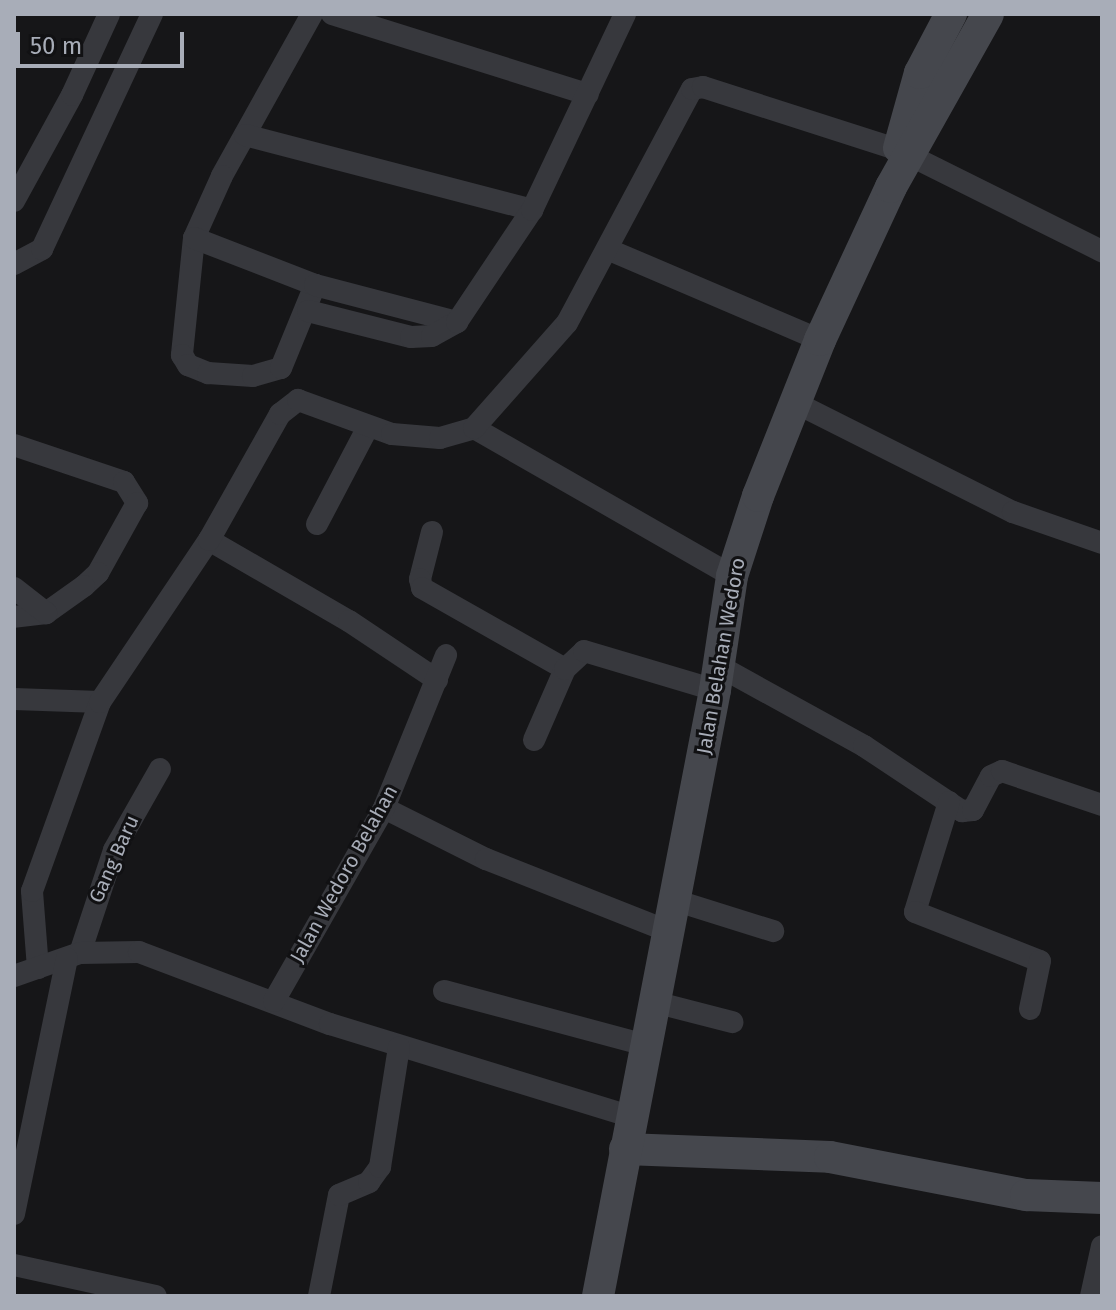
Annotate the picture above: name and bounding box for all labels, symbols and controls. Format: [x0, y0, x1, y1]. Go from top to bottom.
scale bar [20, 16, 188, 66]
text: 50 m [30, 32, 82, 60]
street label: Jalan Belahan Wedoro [692, 556, 750, 756]
street label: Jalan Wedoro Belahan [285, 781, 403, 967]
street label: Gang Baru [84, 811, 144, 907]

